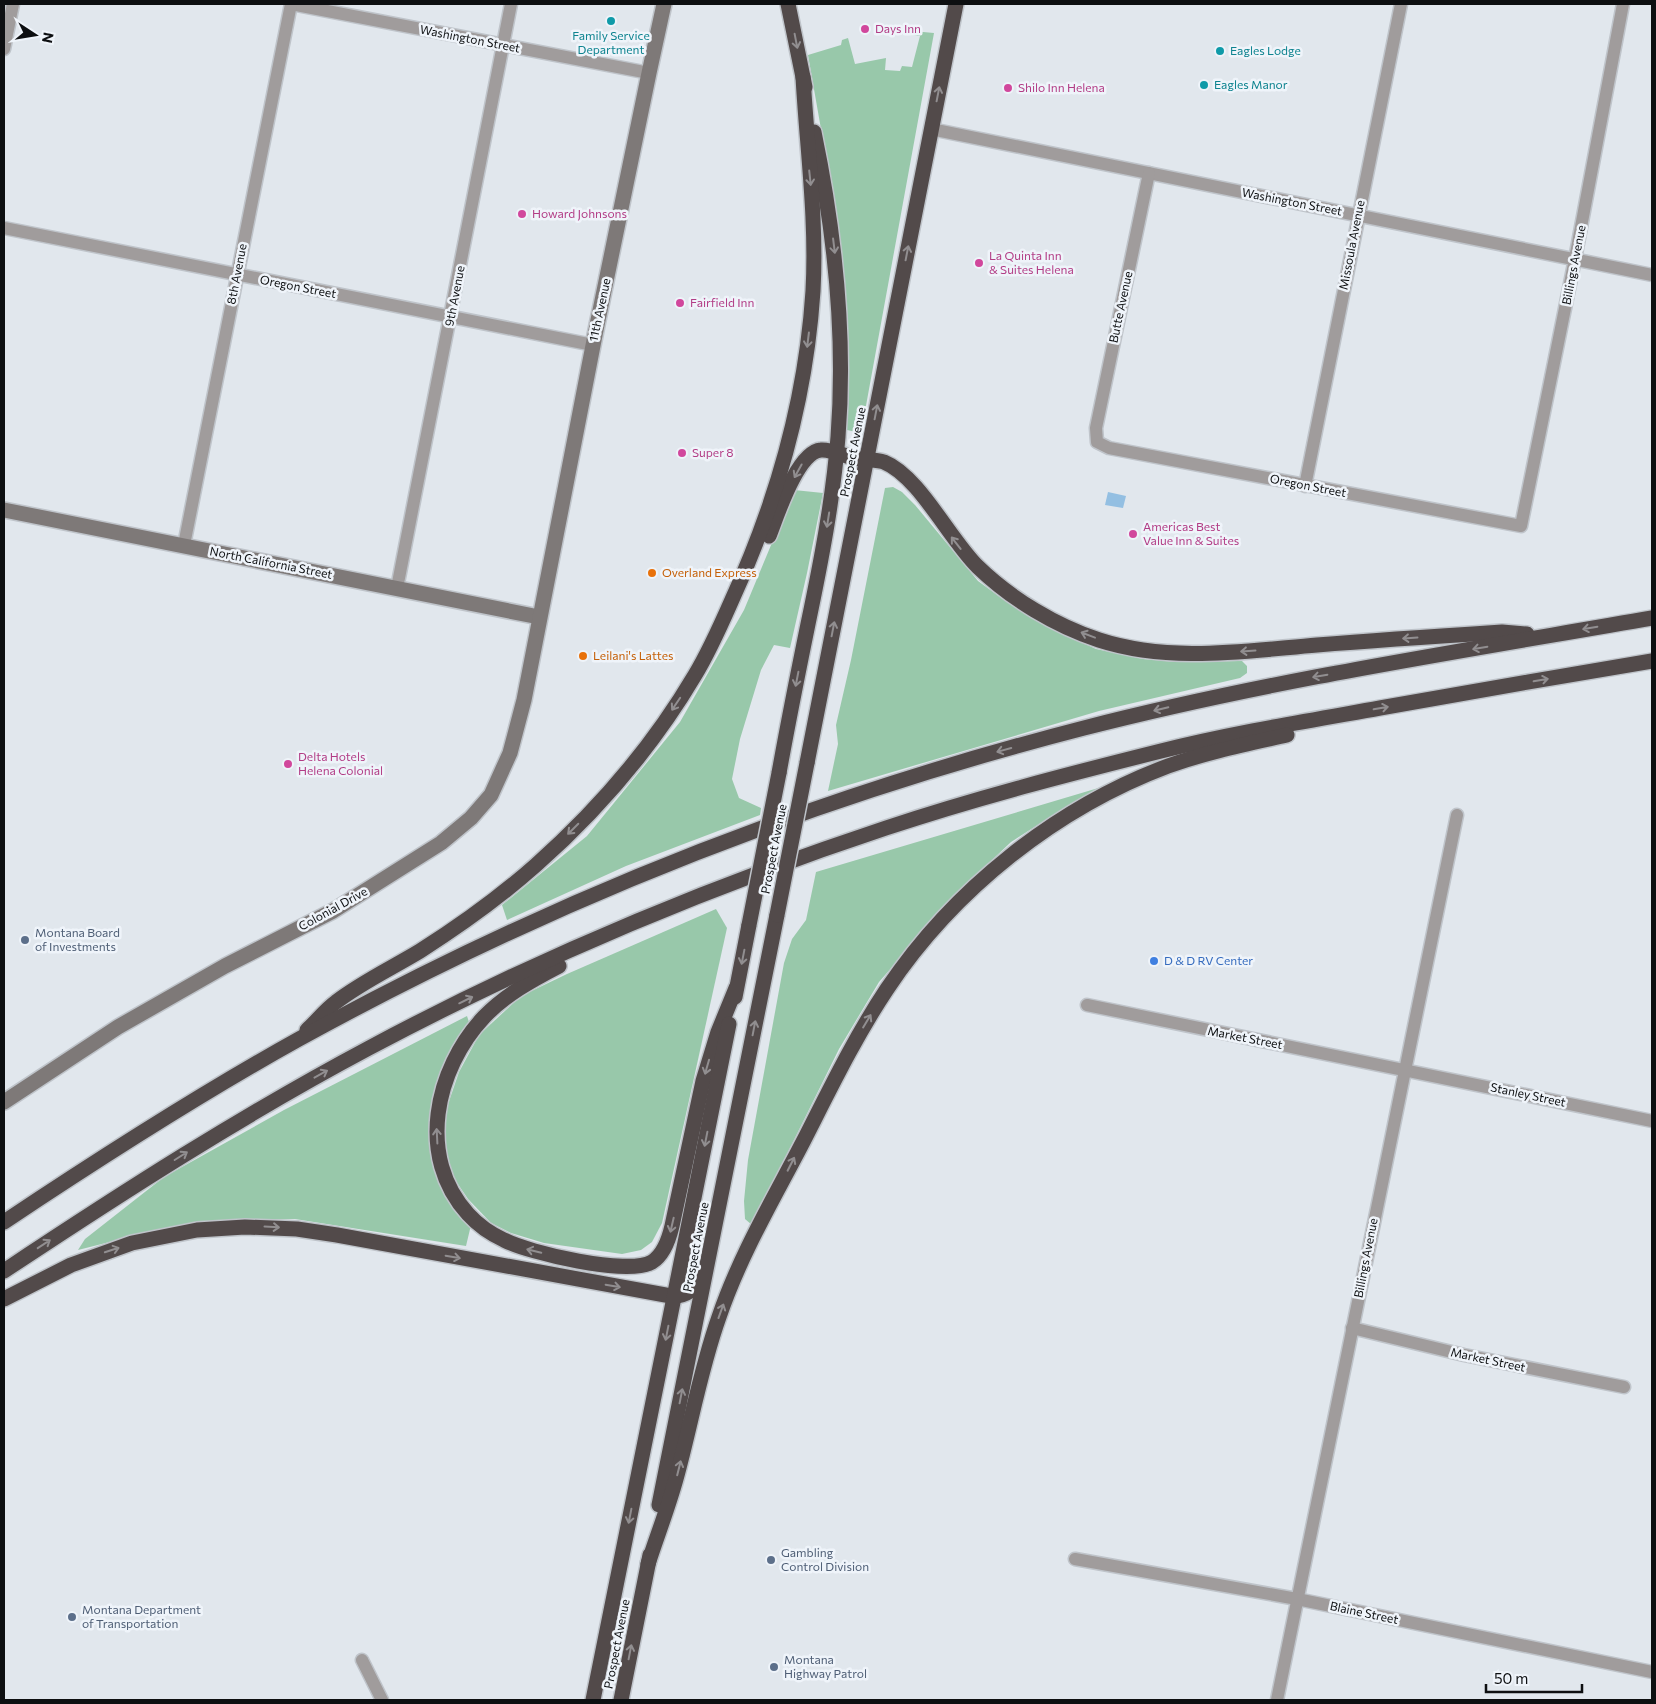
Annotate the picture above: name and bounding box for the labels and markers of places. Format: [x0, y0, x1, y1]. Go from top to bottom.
marker: Family Service Department [605, 15, 617, 27]
place label: Days Inn [875, 21, 921, 35]
marker: Days Inn [859, 23, 871, 35]
place label: Family Service Department [572, 28, 650, 56]
place label: Eagles Lodge [1230, 43, 1301, 57]
marker: Eagles Lodge [1214, 45, 1226, 57]
place label: Eagles Manor [1214, 77, 1288, 91]
marker: Eagles Manor [1198, 79, 1210, 91]
place label: Shilo Inn Helena [1018, 80, 1105, 94]
marker: Shilo Inn Helena [1002, 82, 1014, 94]
place label: Howard Johnsons [532, 206, 627, 221]
marker: Howard Johnsons [516, 208, 528, 220]
place label: La Quinta Inn & Suites Helena [989, 248, 1074, 276]
marker: La Quinta Inn & Suites Helena [973, 257, 985, 269]
place label: Fairfield Inn [690, 295, 754, 309]
marker: Fairfield Inn [674, 297, 686, 309]
place label: Super 8 [692, 445, 734, 459]
marker: Super 8 [676, 447, 688, 459]
place label: Americas Best Value Inn & Suites [1143, 519, 1239, 547]
marker: Americas Best Value Inn & Suites [1127, 528, 1139, 540]
place label: Overland Express [662, 565, 757, 579]
marker: Overland Express [646, 567, 658, 579]
place label: Leilani's Lattes [593, 648, 673, 662]
marker: Leilani's Lattes [577, 650, 589, 662]
place label: Delta Hotels Helena Colonial [298, 749, 383, 777]
marker: Delta Hotels Helena Colonial [282, 758, 294, 770]
place label: Montana Board of Investments [35, 925, 120, 953]
marker: Montana Board of Investments [19, 934, 31, 946]
place label: D & D RV Center [1164, 953, 1253, 967]
marker: D & D RV Center [1148, 955, 1160, 967]
place label: Gambling Control Division [781, 1545, 869, 1573]
marker: Gambling Control Division [765, 1554, 777, 1566]
place label: Montana Department of Transportation [82, 1602, 201, 1630]
marker: Montana Department of Transportation [66, 1611, 78, 1623]
place label: Montana Highway Patrol [784, 1652, 867, 1680]
marker: Montana Highway Patrol [768, 1661, 780, 1673]

